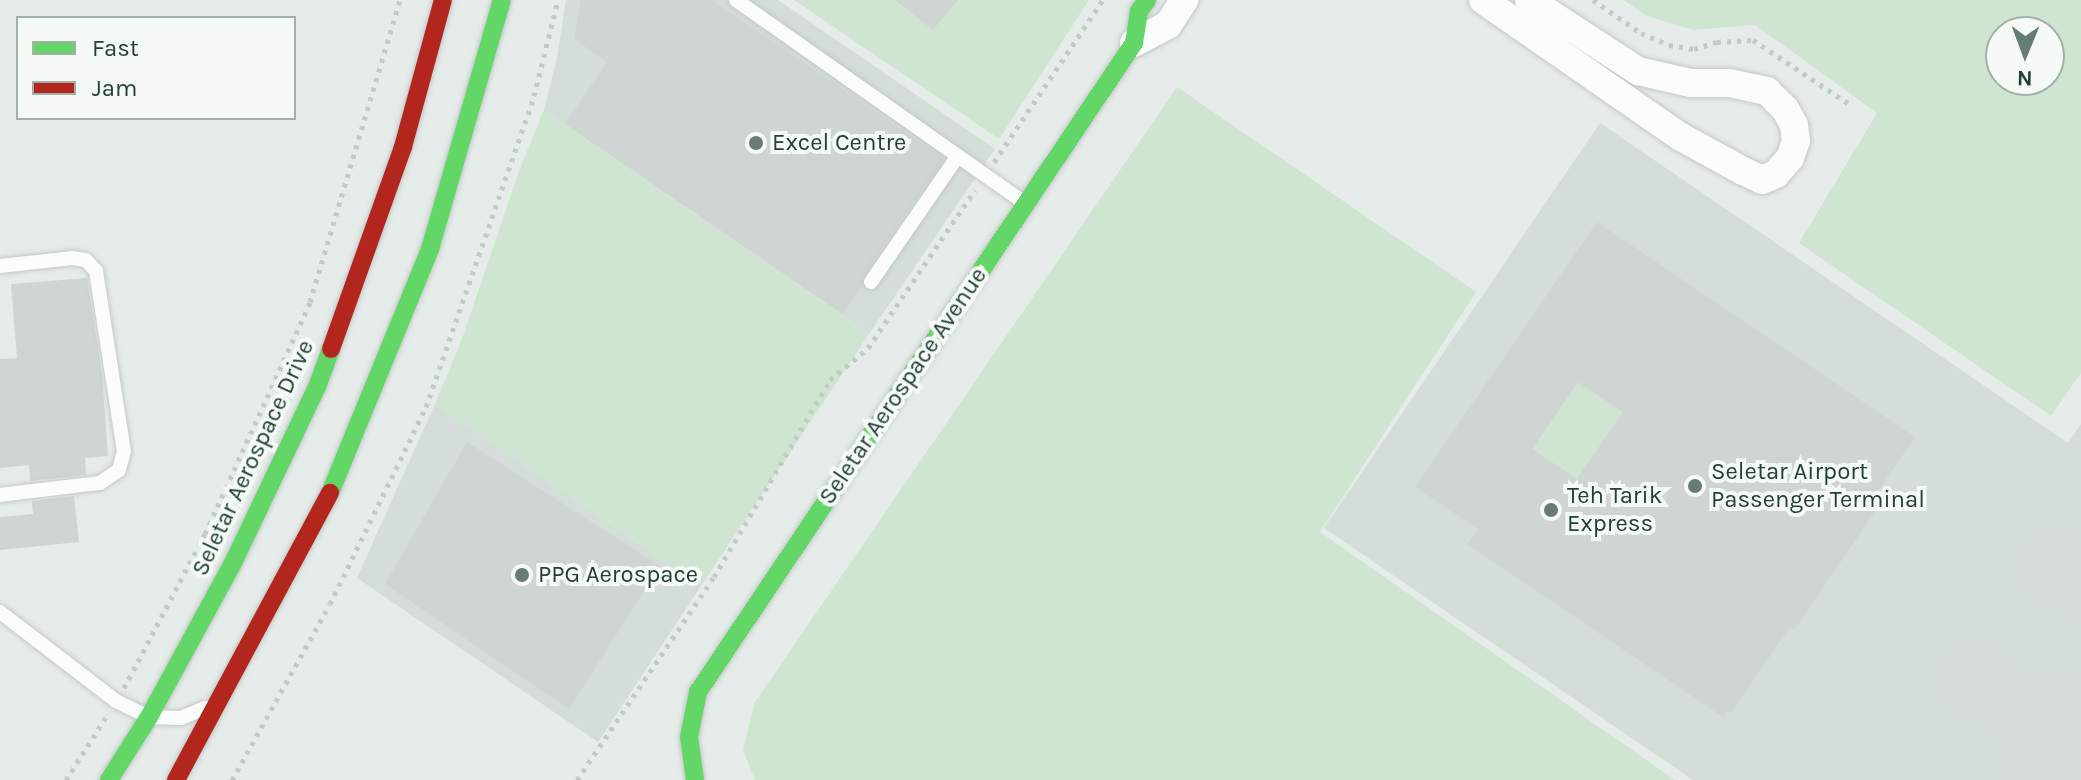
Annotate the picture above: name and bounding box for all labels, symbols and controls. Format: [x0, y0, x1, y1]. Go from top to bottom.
legend [16, 16, 296, 120]
north arrow [1985, 16, 2065, 96]
text: Fast [92, 34, 139, 62]
text: N [2016, 65, 2033, 91]
text: Jam [92, 74, 137, 102]
place label: Excel Centre [772, 129, 906, 157]
marker: Excel Centre [747, 134, 765, 152]
street label: Seletar Aerospace Avenue [813, 262, 993, 510]
street label: Seletar Aerospace Drive [186, 336, 320, 580]
place label: Seletar Airport Passenger Terminal [1711, 458, 1925, 514]
marker: Seletar Airport Passenger Terminal [1686, 477, 1704, 495]
place label: Teh Tarik Express [1567, 482, 1662, 538]
marker: Teh Tarik Express [1542, 501, 1560, 519]
place label: PPG Aerospace [538, 561, 698, 589]
marker: PPG Aerospace [513, 566, 531, 584]

